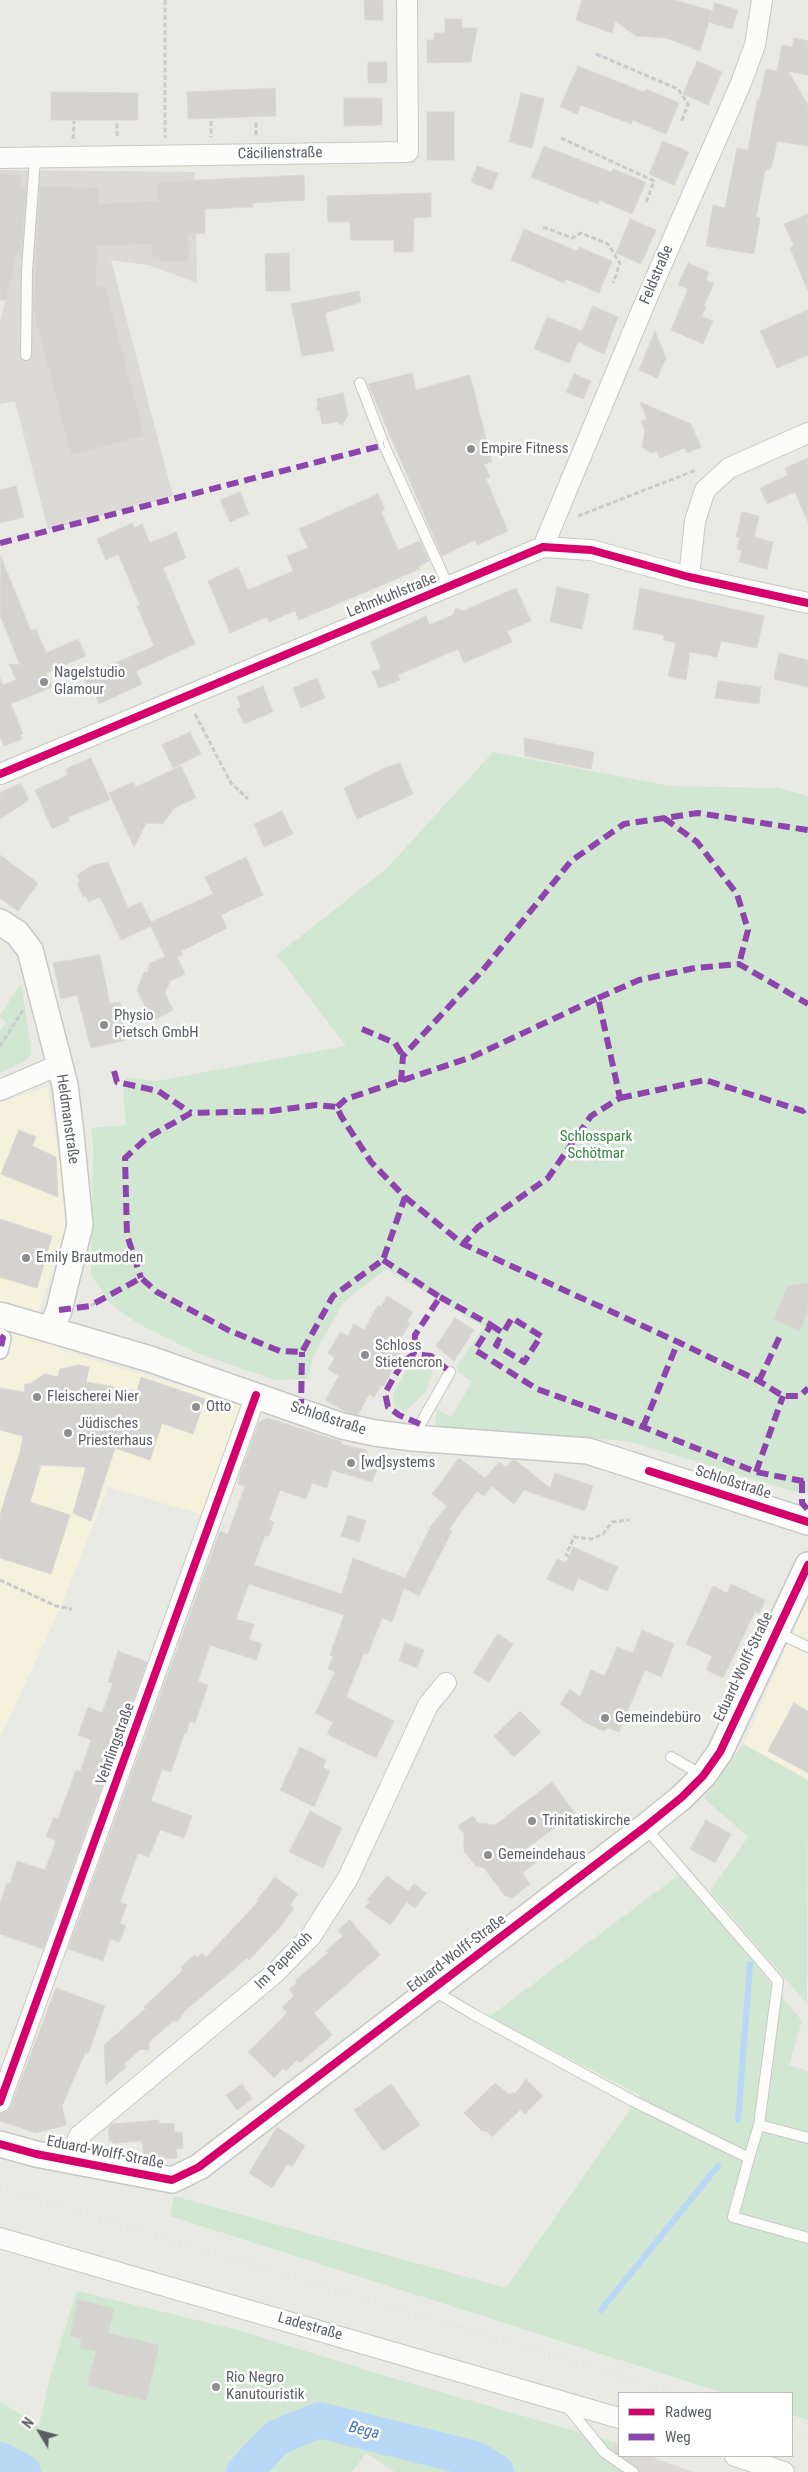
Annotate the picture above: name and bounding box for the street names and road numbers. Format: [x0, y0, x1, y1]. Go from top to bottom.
street label: Cäcilienstraße [237, 144, 323, 164]
street label: Feldstraße [636, 243, 678, 307]
street label: Lehmkuhlstraße [345, 570, 439, 622]
street label: Heldmanstraße [52, 1073, 82, 1165]
street label: Schloßstraße [288, 1398, 368, 1440]
street label: Schloßstraße [693, 1462, 773, 1504]
street label: Eduard-Wolff-Straße [711, 1609, 777, 1725]
street label: Vehrlingstraße [93, 1700, 139, 1788]
street label: Eduard-Wolff-Straße [404, 1911, 510, 1997]
street label: Im Papenloh [252, 1929, 316, 1993]
street label: Eduard-Wolff-Straße [45, 2133, 165, 2173]
street label: Ladestraße [276, 2309, 344, 2345]

